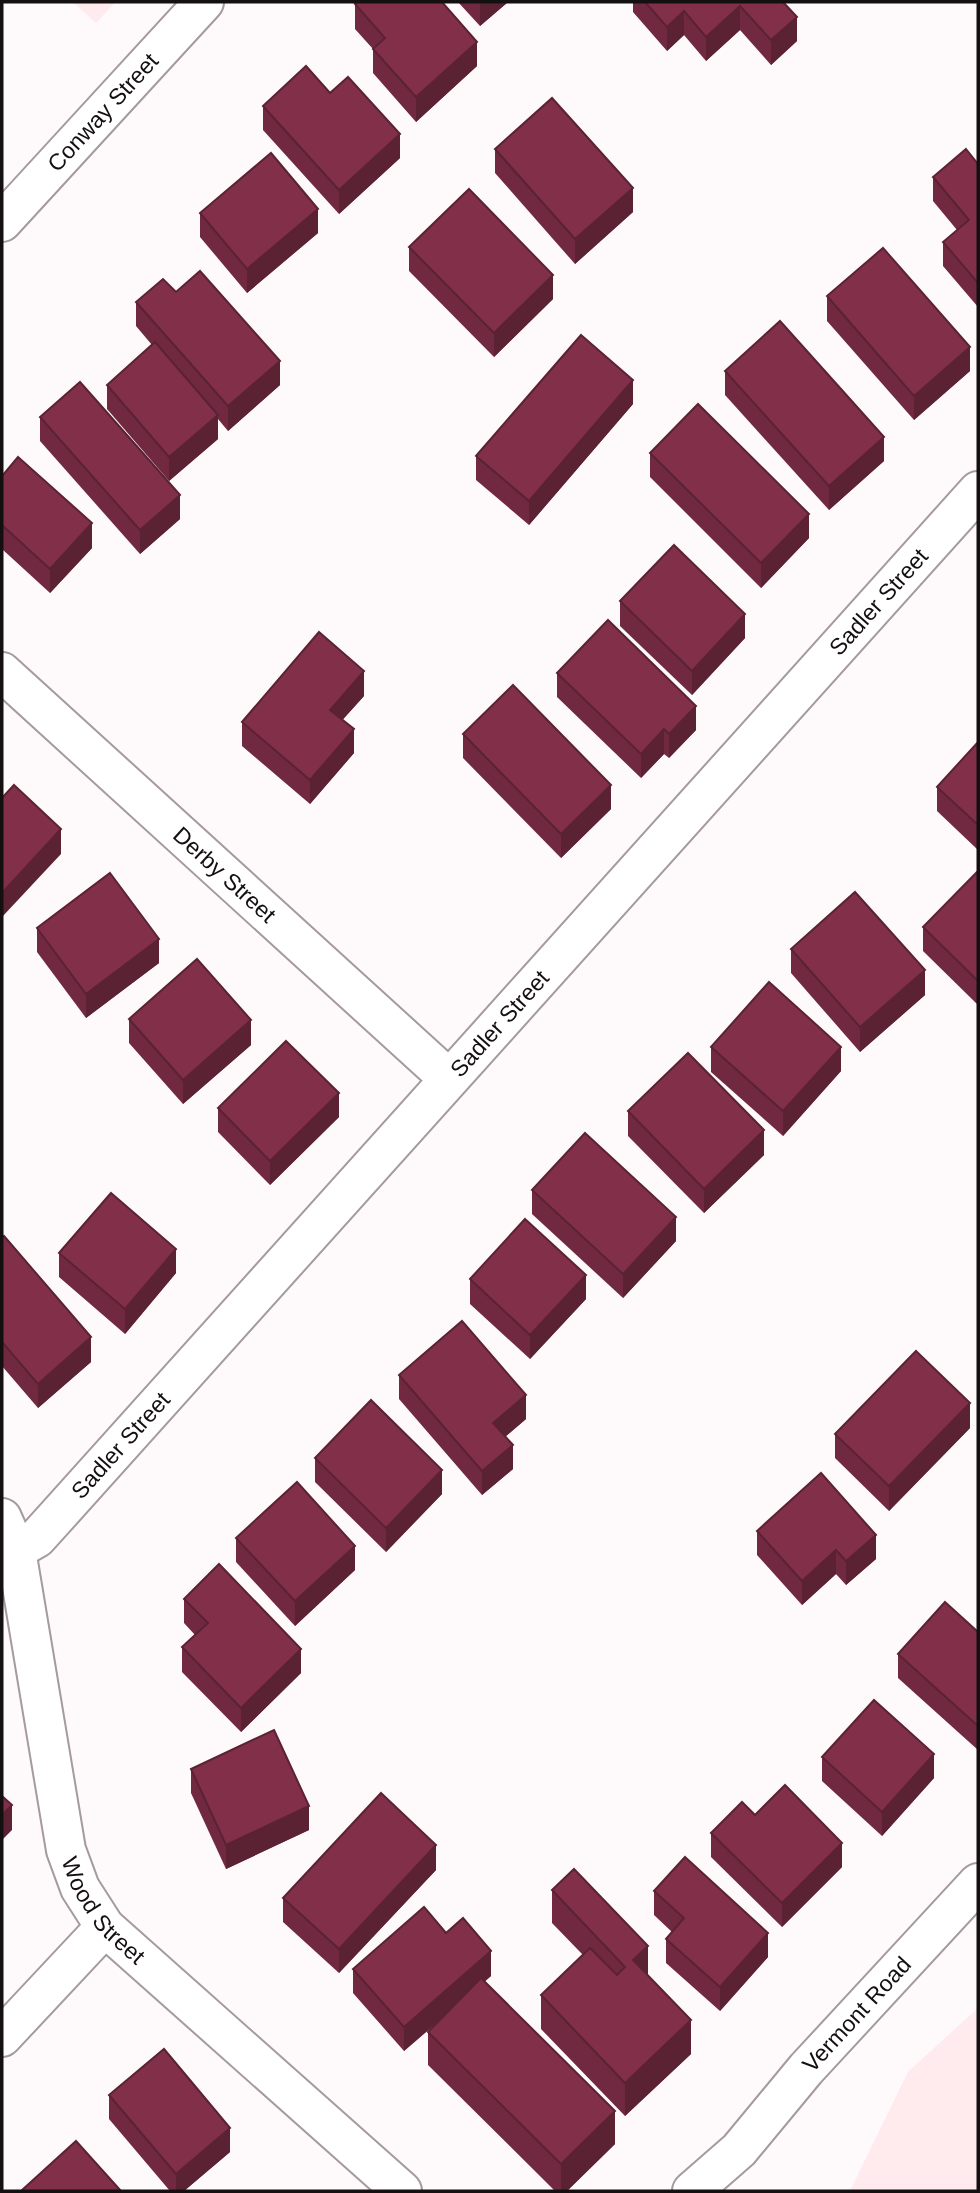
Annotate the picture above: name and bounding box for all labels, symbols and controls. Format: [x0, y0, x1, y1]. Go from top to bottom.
street label: Conway Street [42, 47, 164, 177]
street label: Sadler Street [824, 543, 933, 660]
street label: Derby Street [168, 822, 282, 928]
street label: Sadler Street [445, 964, 554, 1082]
street label: Sadler Street [66, 1386, 175, 1504]
street label: Wood Street [57, 1853, 151, 1970]
street label: Vermont Road [797, 1951, 916, 2077]

